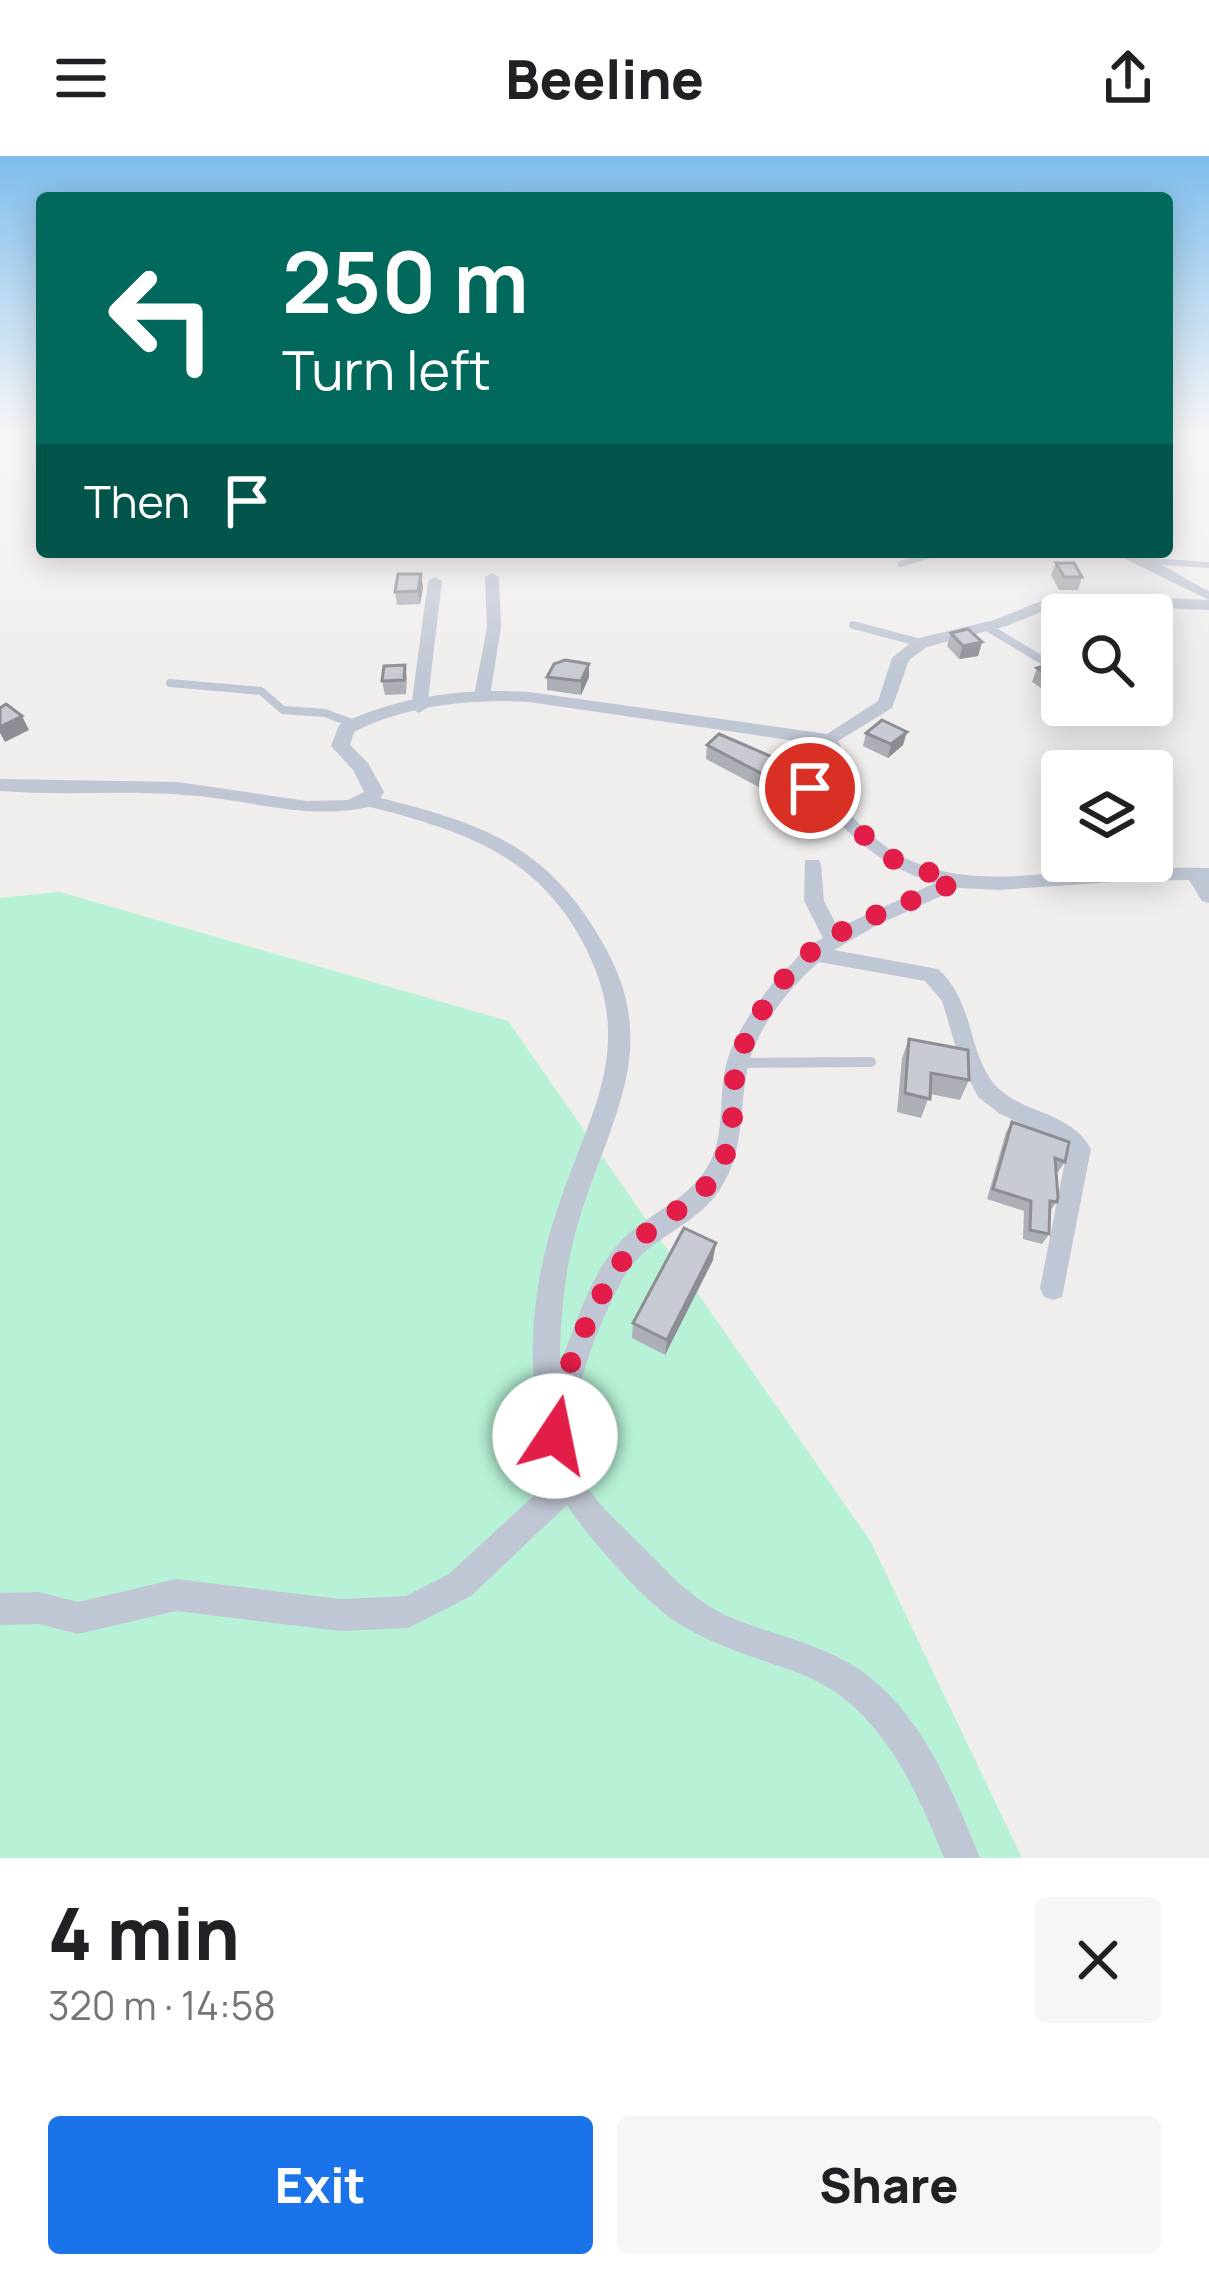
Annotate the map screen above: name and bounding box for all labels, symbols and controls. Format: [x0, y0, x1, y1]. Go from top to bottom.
text: Beeline [505, 41, 704, 115]
icon: menu [48, 45, 114, 111]
icon: share [1095, 45, 1161, 111]
text: 250 m [282, 223, 529, 338]
icon: left [84, 240, 240, 396]
text: Turn left [282, 332, 491, 406]
icon: arrive [214, 468, 280, 534]
text: Then [84, 470, 190, 532]
map controls [1041, 594, 1173, 882]
button: search [1041, 594, 1173, 726]
pin [759, 737, 861, 839]
button: layers [1041, 750, 1173, 882]
icon: arrive [777, 755, 843, 821]
position arrow [492, 1373, 618, 1499]
text: 4 min [48, 1883, 240, 1982]
button: close [1035, 1897, 1161, 2023]
text: 320 m · 14:58 [48, 1978, 276, 2032]
button: Exit [48, 2116, 593, 2254]
button: Share [617, 2116, 1161, 2254]

